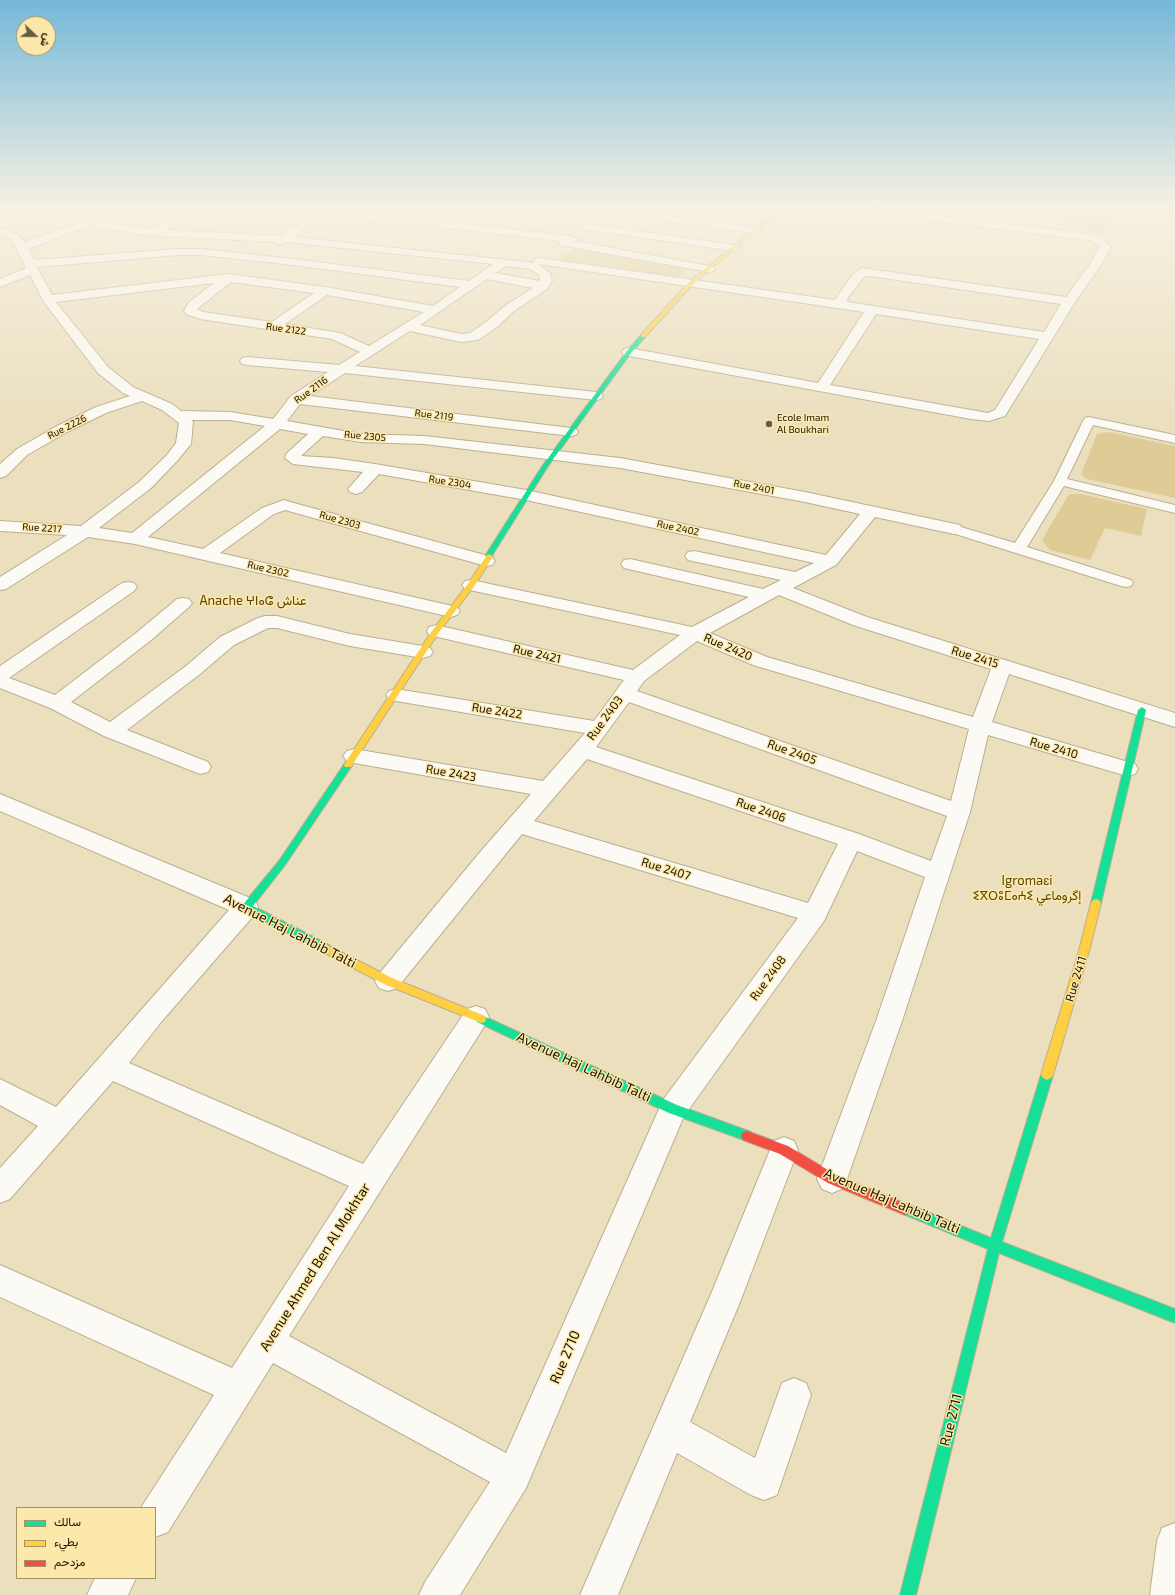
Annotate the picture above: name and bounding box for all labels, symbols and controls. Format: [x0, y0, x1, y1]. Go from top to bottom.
north arrow [16, 16, 56, 56]
text: ش [38, 32, 55, 49]
street label: Rue 2122 [265, 320, 307, 338]
street label: Rue 2116 [292, 374, 330, 406]
street label: Rue 2119 [414, 407, 454, 423]
street label: Rue 2226 [46, 412, 88, 442]
place label: Ecole Imam Al Boukhari [777, 412, 829, 436]
marker: Ecole Imam Al Boukhari [764, 419, 774, 429]
street label: Rue 2305 [344, 428, 386, 444]
street label: Rue 2304 [428, 473, 472, 491]
street label: Rue 2401 [733, 477, 775, 497]
street label: Rue 2303 [318, 508, 362, 532]
street label: Rue 2402 [656, 518, 700, 538]
street label: Rue 2217 [22, 521, 62, 535]
street label: Rue 2302 [246, 558, 290, 580]
district label: Anache ⵖⵏⴰⵛ عناش [199, 593, 307, 609]
street label: Rue 2420 [701, 630, 755, 664]
street label: Rue 2421 [511, 641, 563, 667]
street label: Rue 2415 [950, 643, 1000, 671]
street label: Rue 2403 [584, 693, 626, 743]
street label: Rue 2422 [471, 700, 523, 722]
street label: Rue 2410 [1028, 734, 1080, 762]
street label: Rue 2405 [765, 736, 819, 768]
street label: Rue 2423 [425, 761, 477, 785]
street label: Rue 2406 [734, 795, 788, 825]
street label: Rue 2407 [640, 855, 692, 883]
district label: Igromaɛi ⵉⴳⵔⵓⵎⴰⵄⵉ إگروماعي [973, 873, 1081, 904]
street label: Avenue Haj Lahbib Talti [221, 890, 359, 972]
street label: Rue 2408 [747, 953, 789, 1003]
street label: Rue 2411 [1062, 954, 1090, 1004]
street label: Avenue Haj Lahbib Talti [514, 1028, 654, 1106]
street label: Avenue Haj Lahbib Talti [821, 1165, 963, 1237]
street label: Avenue Ahmed Ben Al Mokhtar [256, 1180, 374, 1354]
street label: Rue 2710 [546, 1328, 584, 1386]
street label: Rue 2711 [936, 1392, 966, 1448]
legend [16, 1507, 156, 1579]
text: سالك [54, 1514, 81, 1528]
text: بطيء [54, 1534, 78, 1548]
text: مزدحم [54, 1554, 85, 1568]

